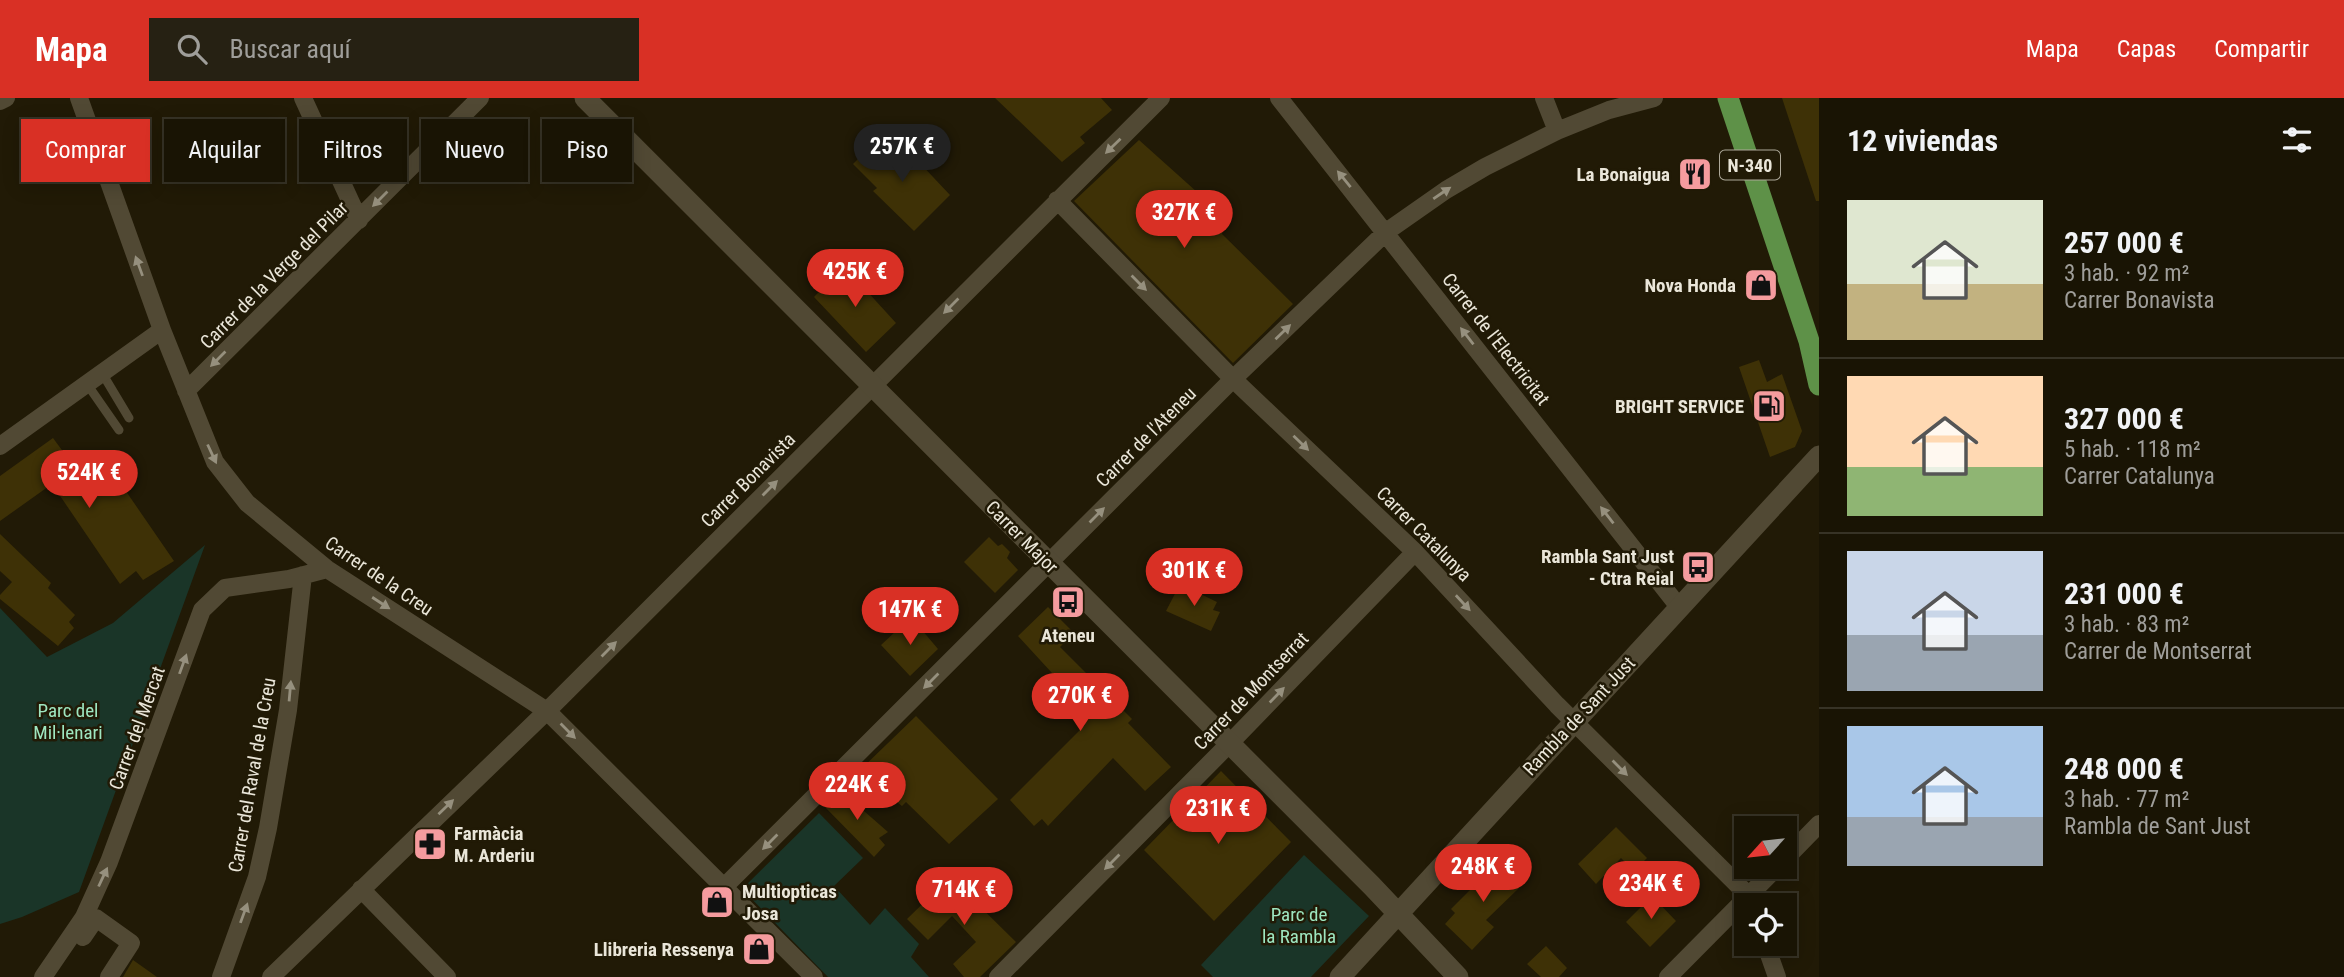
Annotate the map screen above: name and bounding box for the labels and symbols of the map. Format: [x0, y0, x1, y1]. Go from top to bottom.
pin: 257K € [845, 125, 959, 184]
one-way arrow [1104, 137, 1121, 154]
road number: N-340 [1720, 150, 1780, 180]
restaurant icon: La Bonaigua [1676, 155, 1714, 193]
place label: La Bonaigua [1577, 163, 1670, 186]
one-way arrow [1336, 170, 1351, 188]
one-way arrow [1432, 187, 1452, 200]
one-way arrow [371, 190, 388, 207]
pin: 327K € [1127, 190, 1241, 250]
street label: Carrer de la Verge del Pilar [195, 196, 353, 354]
pin: 425K € [798, 250, 912, 309]
one-way arrow [133, 255, 144, 276]
shop icon: Nova Honda [1742, 266, 1780, 304]
street label: Carrer de l'Electricitat [1437, 268, 1555, 410]
place label: Nova Honda [1644, 274, 1736, 297]
one-way arrow [1131, 275, 1148, 292]
one-way arrow [943, 298, 959, 314]
one-way arrow [1274, 323, 1291, 340]
one-way arrow [1460, 327, 1474, 345]
one-way arrow [211, 350, 227, 367]
street label: Carrer de l'Ateneu [1091, 382, 1201, 492]
fuel station icon: BRIGHT SERVICE [1750, 387, 1788, 425]
place label: BRIGHT SERVICE [1615, 395, 1744, 418]
street label: Carrer Bonavista [696, 428, 800, 532]
one-way arrow [1292, 435, 1309, 451]
one-way arrow [206, 444, 218, 464]
pin: 524K € [32, 450, 146, 510]
one-way arrow [761, 479, 778, 496]
street label: Carrer Catalunya [1372, 482, 1476, 586]
street label: Carrer Major [981, 496, 1063, 578]
one-way arrow [1599, 507, 1614, 525]
one-way arrow [1088, 508, 1105, 524]
street label: Carrer de la Creu [321, 531, 437, 621]
place label: Rambla Sant Just - Ctra Reial [1541, 545, 1674, 590]
pin: 301K € [1137, 548, 1251, 608]
bus stop icon: Rambla Sant Just - Ctra Reial [1679, 548, 1717, 586]
bus stop icon: Ateneu [1049, 583, 1087, 621]
pin: 147K € [853, 588, 967, 647]
one-way arrow [1454, 594, 1470, 611]
one-way arrow [371, 596, 390, 609]
place label: Ateneu [1041, 624, 1095, 647]
street label: Carrer de Montserrat [1189, 627, 1313, 755]
one-way arrow [600, 641, 617, 657]
street label: Rambla de Sant Just [1518, 652, 1640, 780]
one-way arrow [177, 653, 188, 674]
street label: Carrer del Mercat [104, 663, 170, 793]
one-way arrow [923, 673, 939, 689]
pin: 270K € [1023, 674, 1137, 733]
street label: Carrer del Raval de la Creu [224, 676, 280, 874]
one-way arrow [285, 679, 296, 701]
one-way arrow [1268, 687, 1285, 704]
park label: Parc del Mil·lenari [33, 699, 103, 744]
one-way arrow [559, 723, 576, 739]
one-way arrow [1611, 759, 1628, 775]
pin: 224K € [800, 762, 914, 822]
pin: 231K € [1161, 786, 1275, 846]
one-way arrow [437, 800, 454, 816]
north arrow [1734, 816, 1797, 878]
place label: Farmàcia M. Arderiu [454, 822, 535, 867]
pharmacy icon: Farmàcia M. Arderiu [411, 825, 449, 863]
one-way arrow [762, 833, 779, 849]
pin: 248K € [1426, 844, 1540, 904]
one-way arrow [1104, 854, 1121, 870]
pin: 234K € [1594, 862, 1708, 921]
one-way arrow [97, 867, 108, 887]
pin: 714K € [907, 868, 1021, 927]
place label: Multiopticas Josa [742, 880, 837, 925]
shop icon: Multiopticas Josa [698, 883, 736, 921]
one-way arrow [239, 902, 250, 923]
park label: Parc de la Rambla [1262, 903, 1336, 948]
shop icon: Llibreria Ressenya [740, 930, 778, 968]
place label: Llibreria Ressenya [594, 938, 734, 961]

